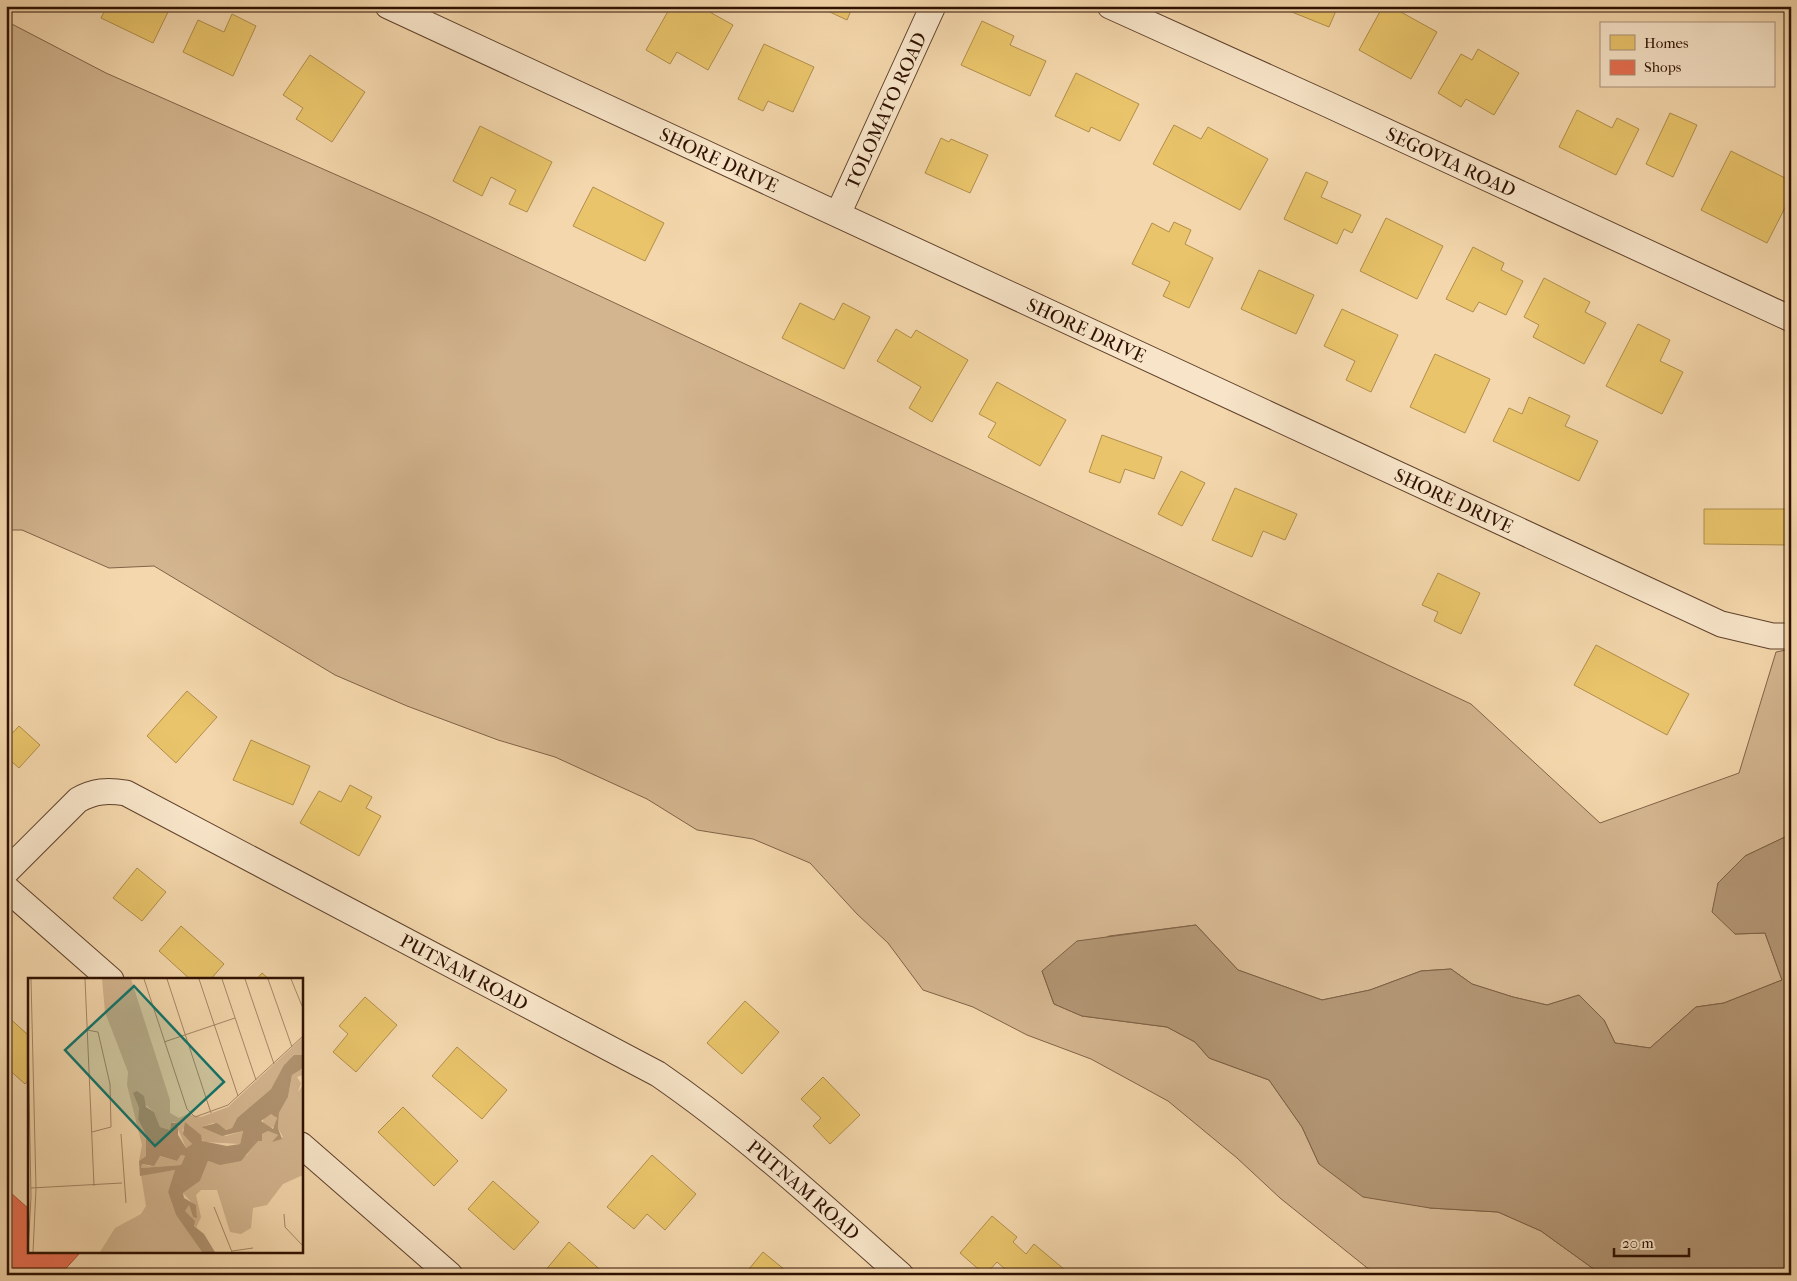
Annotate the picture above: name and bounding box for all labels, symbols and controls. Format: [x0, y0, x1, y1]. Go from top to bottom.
legend [1600, 22, 1774, 88]
street label: TOLOMATO ROAD [841, 29, 932, 193]
text: Homes [1644, 34, 1689, 52]
text: Shops [1644, 58, 1682, 76]
street label: SHORE DRIVE [656, 123, 782, 198]
street label: SEGOVIA ROAD [1382, 123, 1519, 202]
street label: SHORE DRIVE [1023, 294, 1149, 368]
street label: SHORE DRIVE [1391, 464, 1517, 538]
street label: PUTNAM ROAD [396, 930, 532, 1015]
inset map [28, 978, 302, 1254]
street label: PUTNAM ROAD [742, 1136, 864, 1245]
scale bar [1614, 1226, 1690, 1258]
text: 20 m [1622, 1234, 1654, 1252]

